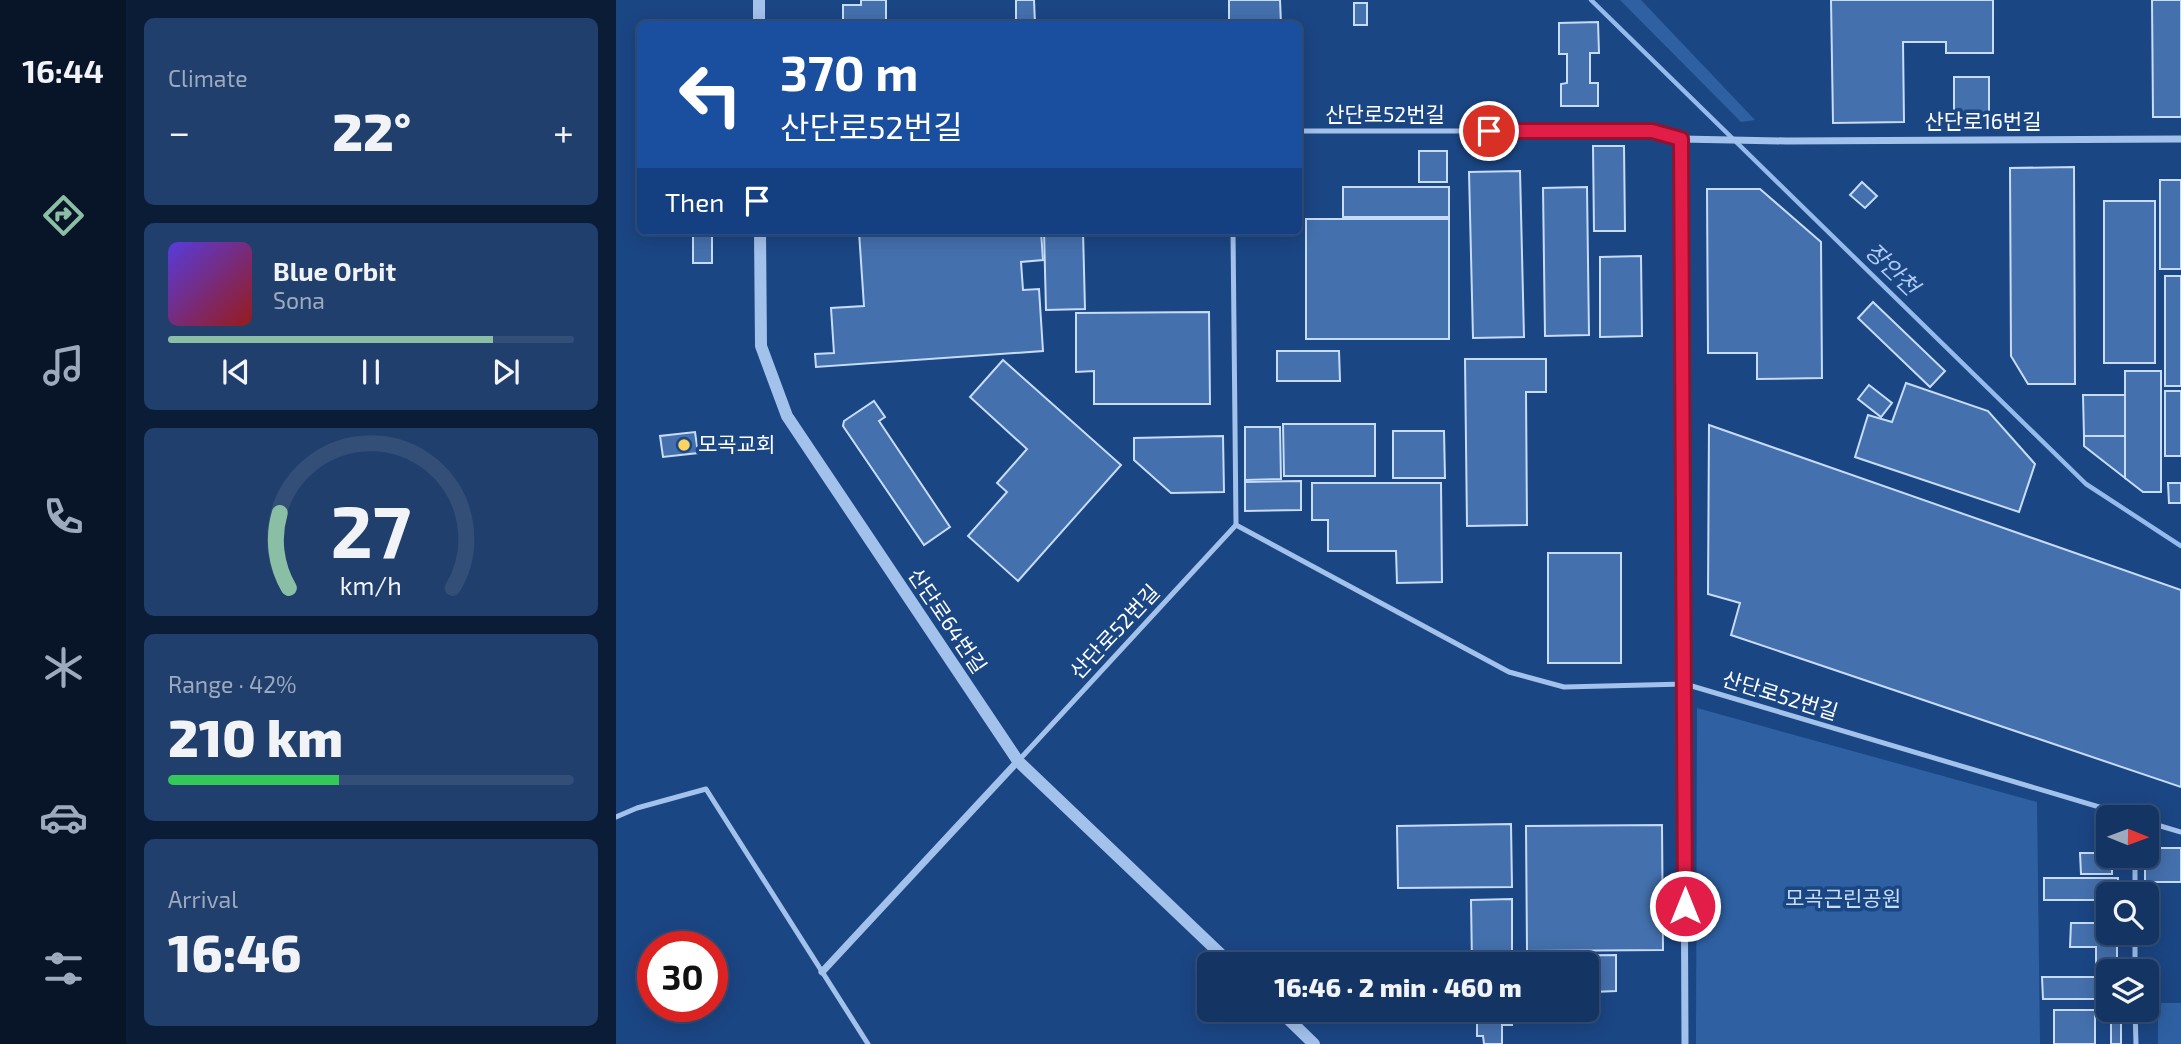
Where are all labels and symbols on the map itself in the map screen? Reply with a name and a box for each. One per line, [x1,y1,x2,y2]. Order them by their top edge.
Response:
street label: 산단로52번길 [1325,101,1445,126]
pin [1459,101,1519,161]
street label: 산단로16번길 [1925,108,2041,133]
water label: 장안천 [1860,236,1927,302]
place label: 모곡교회 [698,431,775,456]
marker: 모곡교회 [676,437,692,453]
street label: 산단로64번길 [904,563,993,678]
street label: 산단로52번길 [1064,579,1164,683]
street label: 산단로52번길 [1720,665,1841,724]
north arrow [2096,805,2160,868]
position arrow [1648,869,1722,943]
park label: 모곡근린공원 [1785,885,1901,910]
speed limit sign: 30 [637,931,728,1022]

